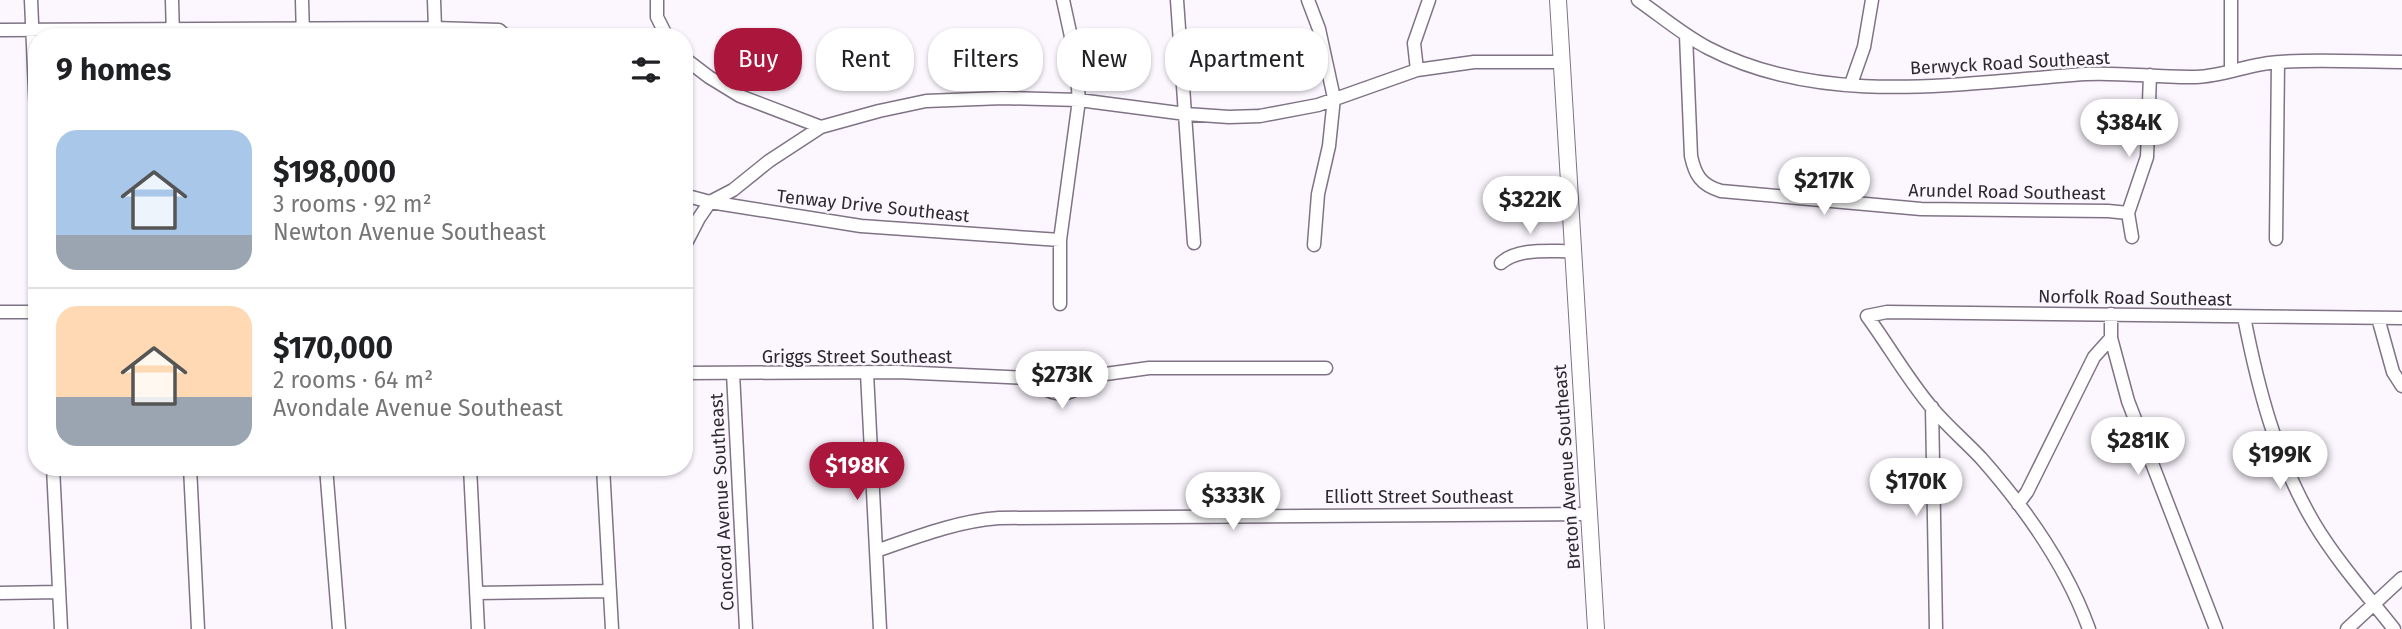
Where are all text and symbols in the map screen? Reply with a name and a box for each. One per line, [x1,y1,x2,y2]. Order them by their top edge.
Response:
chip: Buy [714,28,802,91]
chip: Rent [816,28,914,91]
chip: Filters [928,28,1043,91]
chip: New [1057,28,1151,91]
chip: Apartment [1165,28,1328,91]
street label: Berwyck Road Southeast [1909,47,2111,79]
icon: filters [627,51,665,89]
text: 9 homes [56,52,171,88]
pin: $384K [2080,100,2178,159]
text: $384K [2096,108,2162,136]
text: $198,000 [273,154,396,190]
icon: home [112,158,196,242]
pin: $217K [1775,158,1873,217]
text: $217K [1794,166,1854,194]
pin: $322K [1481,176,1579,236]
street label: Arundel Road Southeast [1908,179,2106,205]
street label: Tenway Drive Southeast [776,185,971,227]
text: $322K [1499,185,1561,213]
text: 3 rooms · 92 m² [273,190,432,218]
text: Newton Avenue Southeast [273,218,546,246]
street label: Norfolk Road Southeast [2038,285,2232,311]
text: $170,000 [273,330,393,366]
icon: home [112,334,196,418]
street label: Griggs Street Southeast [762,346,953,368]
pin: $273K [1013,352,1111,411]
text: $273K [1031,360,1093,388]
street label: Breton Avenue Southeast [1549,363,1585,570]
text: 2 rooms · 64 m² [273,366,433,394]
street label: Concord Avenue Southeast [705,392,739,611]
text: Avondale Avenue Southeast [273,394,563,422]
pin: $281K [2089,418,2187,477]
text: $281K [2107,426,2169,454]
pin: $199K [2231,432,2329,491]
text: $199K [2249,440,2311,468]
pin: $198K [808,442,906,502]
text: $198K [825,451,889,479]
pin: $170K [1867,458,1965,518]
text: $170K [1886,467,1947,495]
pin: $333K [1184,472,1282,532]
text: $333K [1201,481,1265,509]
street label: Elliott Street Southeast [1325,486,1514,508]

